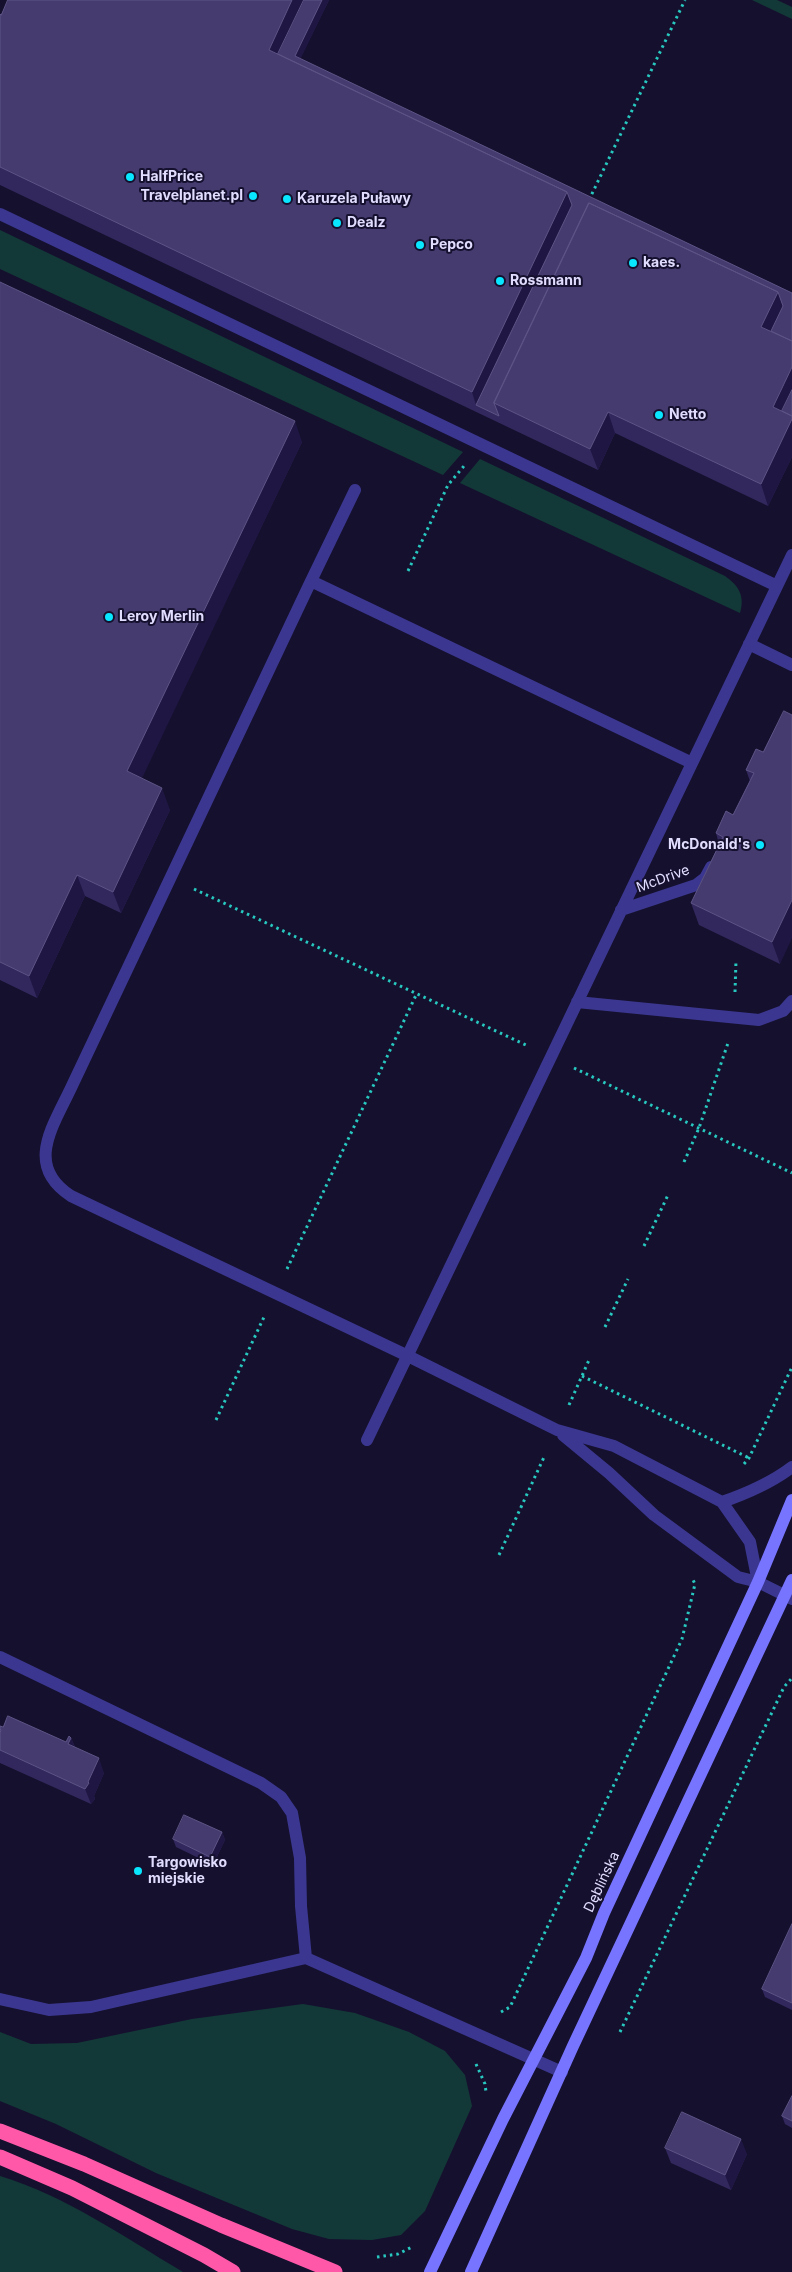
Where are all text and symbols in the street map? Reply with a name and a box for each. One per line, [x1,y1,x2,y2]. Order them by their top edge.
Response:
place label: HalfPrice [140,169,203,185]
marker: HalfPrice [124,171,136,183]
place label: Travelplanet.pl [141,188,243,204]
marker: Travelplanet.pl [247,190,259,202]
place label: Karuzela Puławy [297,191,411,207]
marker: Karuzela Puławy [281,193,293,205]
place label: Dealz [347,215,386,231]
marker: Dealz [331,217,343,229]
place label: Pepco [430,237,473,253]
marker: Pepco [414,239,426,251]
place label: kaes. [643,255,680,271]
marker: kaes. [627,257,639,269]
place label: Rossmann [510,273,582,289]
marker: Rossmann [494,275,506,287]
place label: Netto [669,407,706,423]
marker: Netto [653,409,665,421]
place label: Leroy Merlin [119,609,204,625]
marker: Leroy Merlin [103,611,115,623]
place label: McDonald's [668,837,750,853]
marker: McDonald's [754,839,766,851]
street label: McDrive [634,862,692,896]
street label: Dęblińska [581,1849,623,1915]
place label: Targowisko miejskie [148,1855,227,1888]
marker: Targowisko miejskie [132,1865,144,1877]

